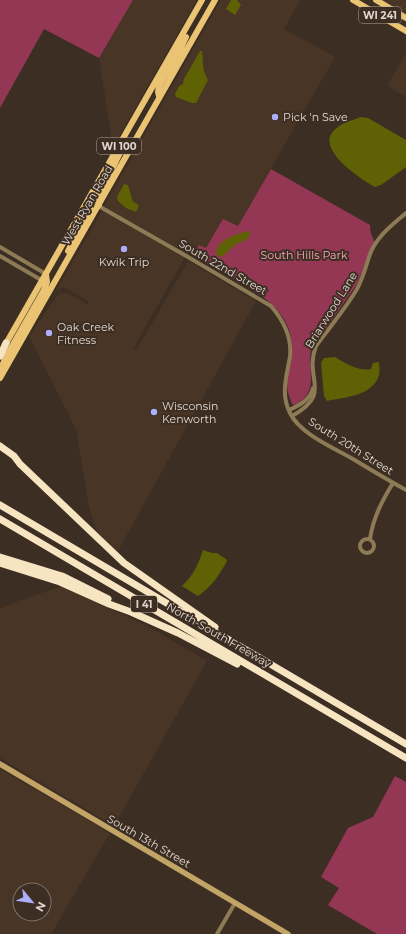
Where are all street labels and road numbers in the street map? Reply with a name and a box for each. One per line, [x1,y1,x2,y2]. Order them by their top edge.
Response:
road number: WI 241 [359,7,401,23]
road number: WI 100 [97,138,141,154]
street label: West Ryan Road [58,162,116,248]
street label: South 22nd Street [176,236,270,298]
street label: Briarwood Lane [302,269,360,351]
street label: South 20th Street [306,414,396,478]
road number: I 41 [131,596,157,612]
street label: North-South Freeway [164,599,274,671]
street label: South 13th Street [105,811,194,871]

